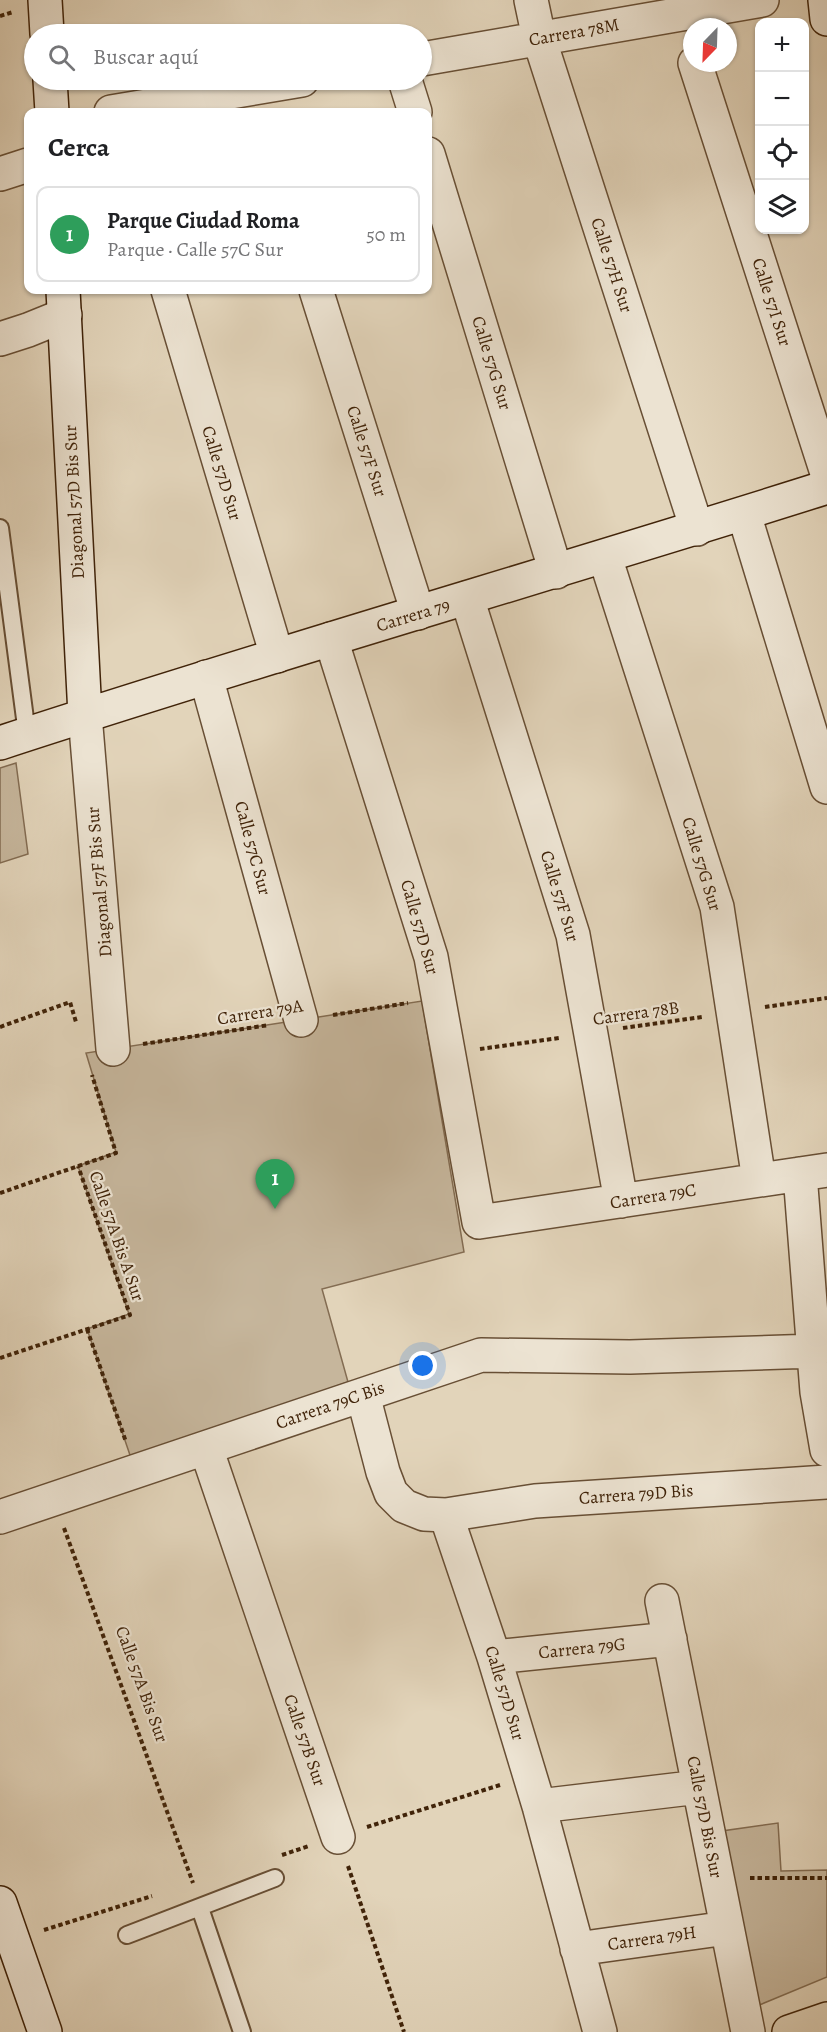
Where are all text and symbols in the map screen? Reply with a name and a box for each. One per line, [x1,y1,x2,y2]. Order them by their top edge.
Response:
street label: Carrera 78M [527,12,621,52]
north arrow [683,18,737,72]
map controls [755,18,809,234]
button: + [755,18,809,72]
search box [24,24,432,90]
icon: search [45,41,78,74]
text: Buscar aquí [93,42,199,72]
button: − [755,72,809,126]
button: locate [755,126,809,180]
text: Cerca [48,130,110,165]
button: layers [755,180,809,234]
text: Parque Ciudad Roma [107,206,300,236]
street label: Calle 57H Sur [585,214,639,316]
text: 1 [66,221,73,248]
text: 50 m [366,221,406,248]
text: Parque · Calle 57C Sur [107,236,283,263]
street label: Calle 57I Sur [746,255,798,349]
street label: Calle 57G Sur [466,313,518,413]
street label: Calle 57F Sur [341,402,393,500]
street label: Calle 57D Sur [196,423,248,523]
street label: Diagonal 57D Bis Sur [58,424,90,580]
street label: Carrera 79 [373,592,453,638]
street label: Calle 57C Sur [229,798,277,898]
street label: Diagonal 57F Bis Sur [80,806,118,958]
street label: Calle 57G Sur [676,814,728,914]
street label: Calle 57F Sur [535,847,585,945]
street label: Calle 57D Sur [395,877,445,977]
street label: Carrera 79A [216,993,305,1031]
street label: Carrera 78B [591,995,681,1031]
pin: 1 [256,1160,294,1209]
street label: Calle 57A Bis A Sur [83,1168,151,1304]
street label: Carrera 79C [608,1177,698,1215]
your location [408,1351,437,1380]
street label: Carrera 79C Bis [272,1375,388,1435]
street label: Carrera 79D Bis [578,1478,694,1510]
street label: Calle 57A Bis Sur [110,1623,174,1746]
street label: Carrera 79G [537,1631,627,1665]
street label: Calle 57D Sur [479,1643,531,1743]
street label: Calle 57B Sur [278,1691,332,1789]
street label: Calle 57D Bis Sur [681,1754,729,1880]
street label: Carrera 79H [606,1920,698,1956]

